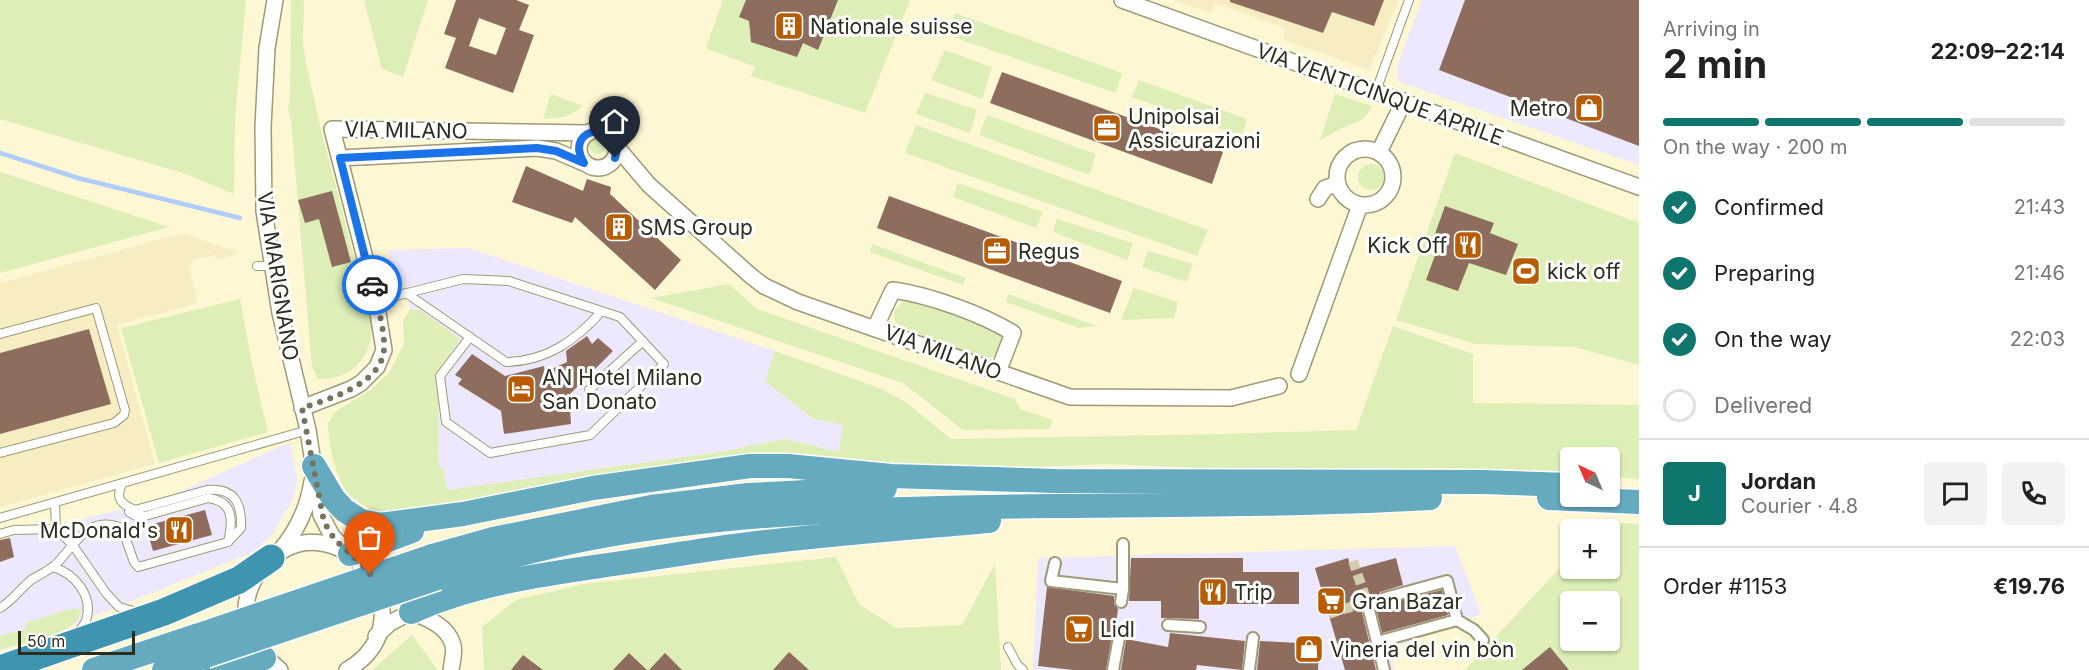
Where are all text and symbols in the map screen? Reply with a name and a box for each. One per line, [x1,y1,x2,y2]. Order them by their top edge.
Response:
building icon: Nationale suisse [773,10,805,42]
place label: Nationale suisse [810,14,973,39]
text: Arriving in [1663,17,1760,41]
street label: VIA VENTICINQUE APRILE [1253,38,1507,150]
text: 22:09–22:14 [1930,38,2065,64]
text: 2 min [1663,40,1767,87]
shop icon: Metro [1573,92,1605,124]
pin [589,96,640,158]
place label: Metro [1510,96,1568,121]
place label: Unipolsai Assicurazioni [1128,104,1261,153]
icon: home [598,105,631,138]
office icon: Unipolsai Assicurazioni [1091,112,1123,144]
street label: VIA MILANO [344,116,468,144]
text: On the way · 200 m [1663,135,1848,159]
street label: VIA MARIGNANO [252,190,304,362]
icon: check [1663,191,1696,224]
text: Confirmed [1714,194,1824,220]
text: 21:43 [2014,195,2065,219]
building icon: SMS Group [603,211,635,243]
place label: SMS Group [640,215,753,240]
restaurant icon: Kick Off [1452,229,1484,261]
place label: Kick Off [1367,233,1447,258]
office icon: Regus [981,235,1013,267]
place label: Regus [1018,239,1080,264]
courier [342,255,402,315]
sports icon: kick off [1510,255,1542,287]
icon: check [1663,257,1696,290]
place label: kick off [1547,259,1621,284]
text: Preparing [1714,260,1815,286]
text: 21:46 [2014,261,2065,285]
icon: car [356,269,389,302]
street label: VIA MILANO [881,319,1005,385]
icon: check [1663,323,1696,356]
text: On the way [1714,326,1832,352]
text: 22:03 [2010,327,2065,351]
place label: AN Hotel Milano San Donato [542,365,702,414]
hotel icon: AN Hotel Milano San Donato [505,373,537,405]
text: Delivered [1714,392,1812,418]
north arrow [1560,447,1620,507]
map controls [1560,447,1620,651]
button: chat [1924,462,1987,525]
button: phone [2002,462,2065,525]
text: Jordan [1741,468,1816,494]
text: J [1688,480,1701,506]
text: Courier · 4.8 [1741,494,1858,518]
pin [344,512,395,574]
restaurant icon: McDonald's [163,514,195,546]
place label: McDonald's [40,518,158,543]
button: + [1560,519,1620,579]
icon: bag [353,521,386,554]
text: Order #1153 [1663,573,1787,599]
text: €19.76 [1993,573,2065,599]
restaurant icon: Trip [1197,576,1229,608]
place label: Trip [1234,580,1273,605]
supermarket icon: Gran Bazar [1315,585,1347,617]
place label: Gran Bazar [1352,589,1463,614]
button: − [1560,591,1620,651]
supermarket icon: Lidl [1063,613,1095,645]
place label: Lidl [1100,617,1135,642]
scale bar [18,628,135,656]
text: 50 m [27,631,65,651]
shop icon: Vineria del vin bòn [1293,633,1325,665]
place label: Vineria del vin bòn [1330,637,1514,662]

